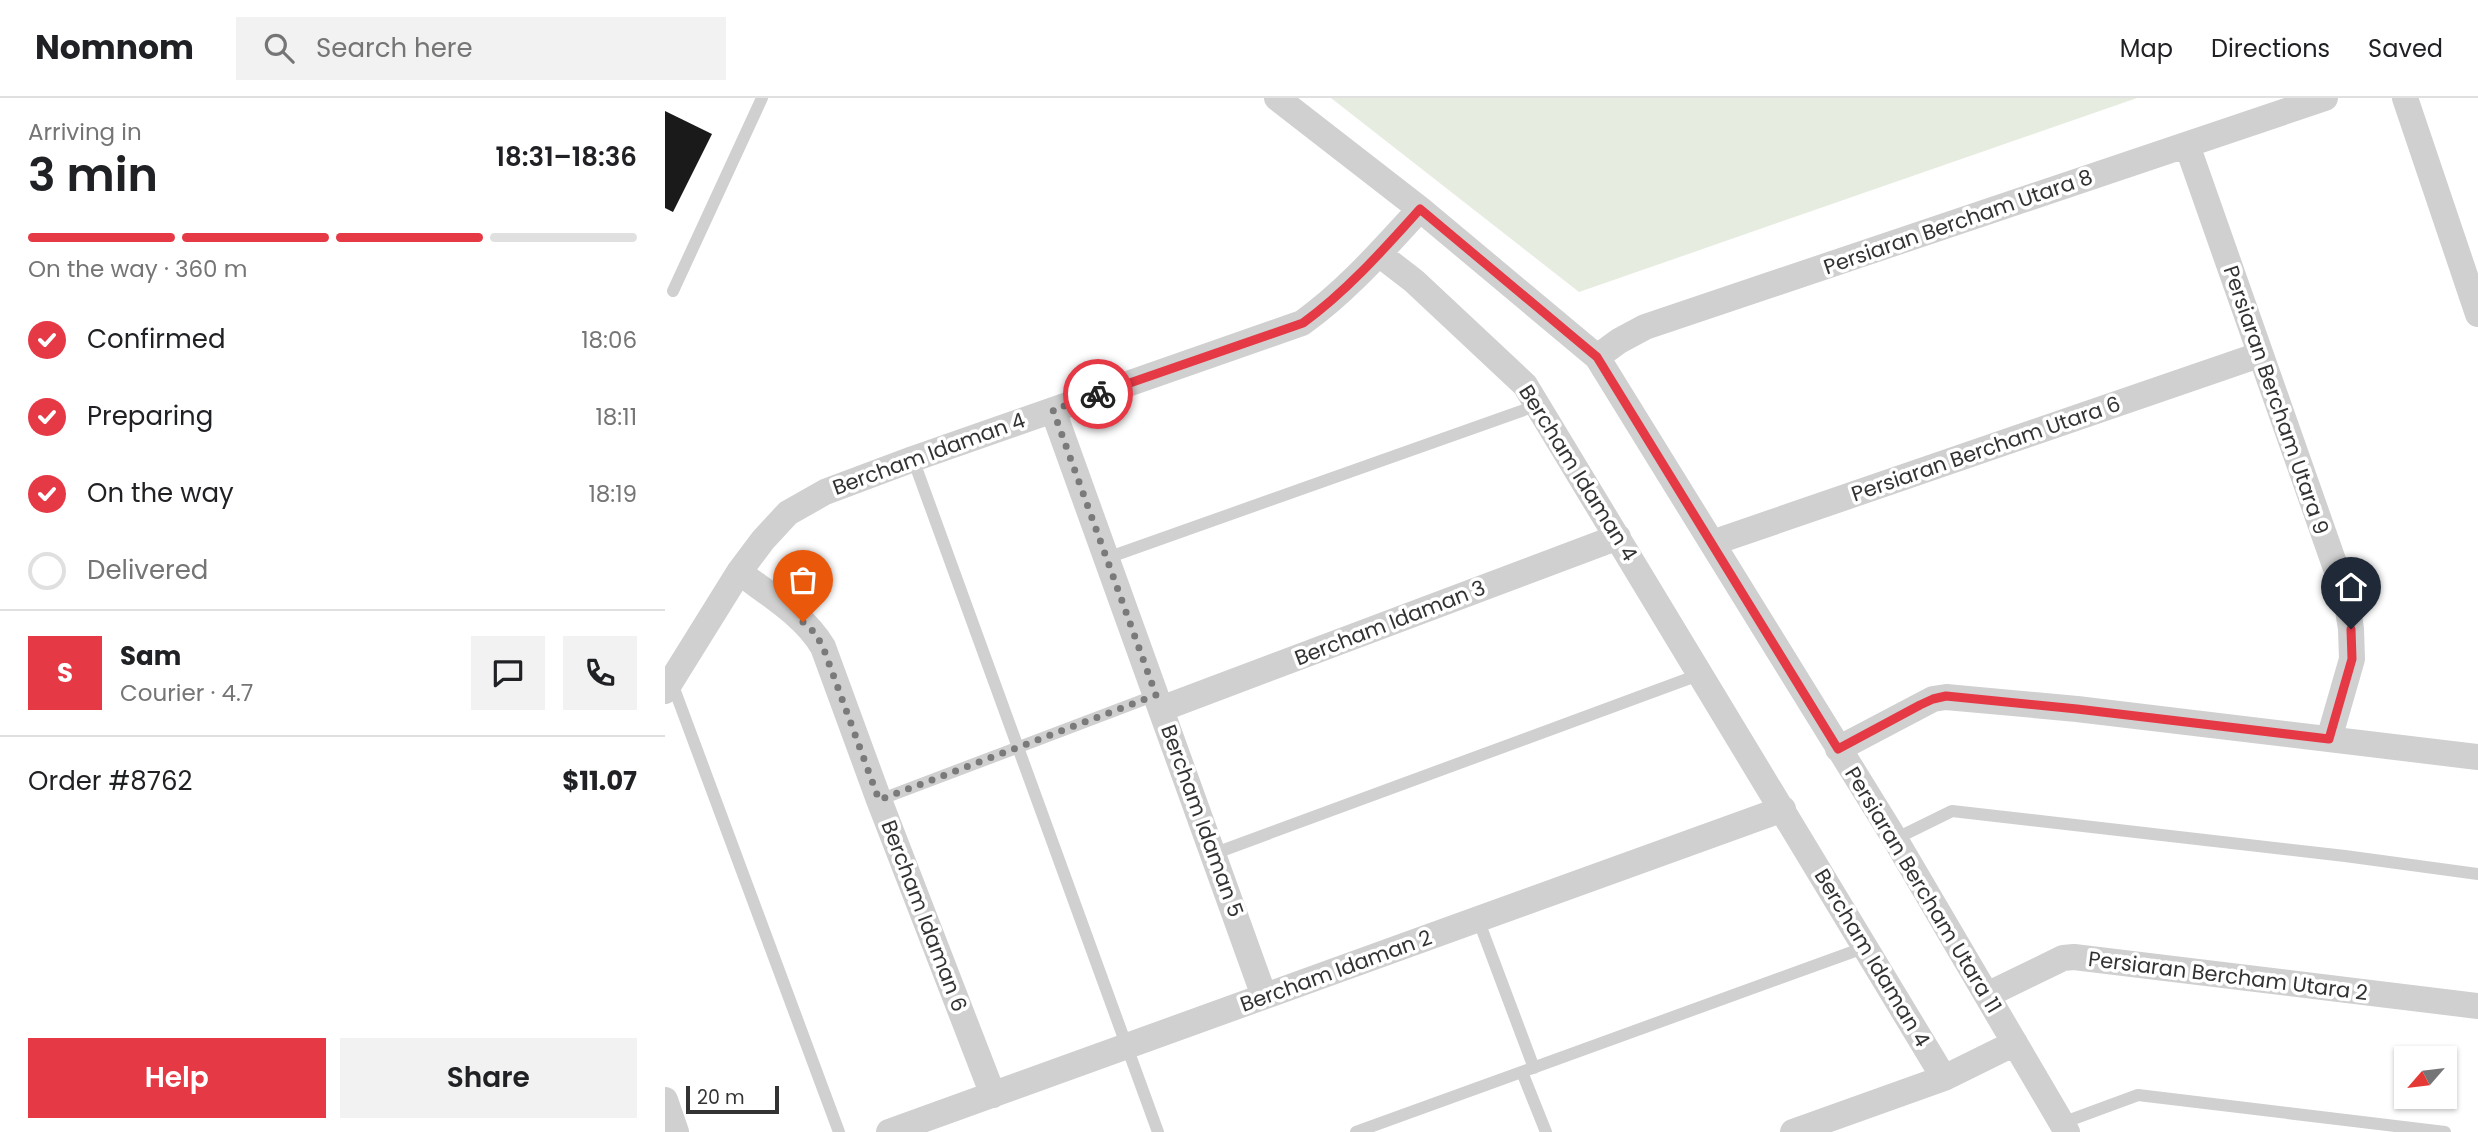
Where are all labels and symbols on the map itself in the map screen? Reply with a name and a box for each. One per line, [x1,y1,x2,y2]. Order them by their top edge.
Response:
street label: Persiaran Bercham Utara 8 [1819,162,2096,281]
street label: Persiaran Bercham Utara 9 [2217,261,2336,538]
courier [1063,359,1133,429]
street label: Bercham Idaman 4 [1512,379,1645,566]
street label: Persiaran Bercham Utara 6 [1847,389,2124,508]
street label: Bercham Idaman 4 [828,405,1029,502]
pin [773,550,833,622]
pin [2321,557,2381,629]
street label: Bercham Idaman 3 [1290,573,1489,672]
street label: Bercham Idaman 5 [1154,721,1251,921]
street label: Persiaran Bercham Utara 11 [1838,761,2009,1018]
street label: Bercham Idaman 6 [875,816,974,1016]
street label: Bercham Idaman 4 [1808,863,1937,1052]
street label: Bercham Idaman 2 [1236,922,1436,1019]
street label: Persiaran Bercham Utara 2 [2087,944,2370,1007]
north arrow [2394,1046,2457,1110]
scale bar [686,1083,779,1115]

